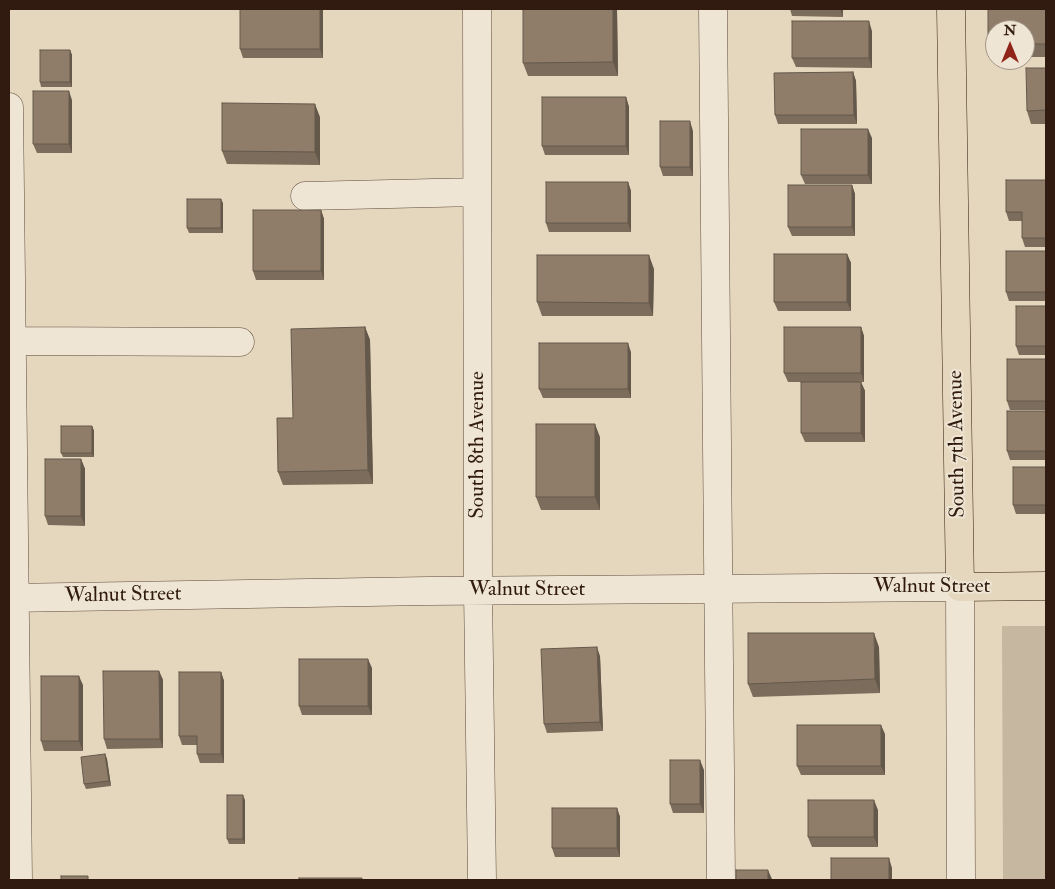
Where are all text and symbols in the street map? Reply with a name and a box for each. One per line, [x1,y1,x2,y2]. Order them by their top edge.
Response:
north arrow [985,20,1035,70]
text: N [1004,22,1016,39]
street label: South 7th Avenue [944,370,972,518]
street label: South 8th Avenue [465,371,491,519]
street label: Walnut Street [874,574,990,600]
street label: Walnut Street [469,577,585,603]
street label: Walnut Street [64,582,182,610]

